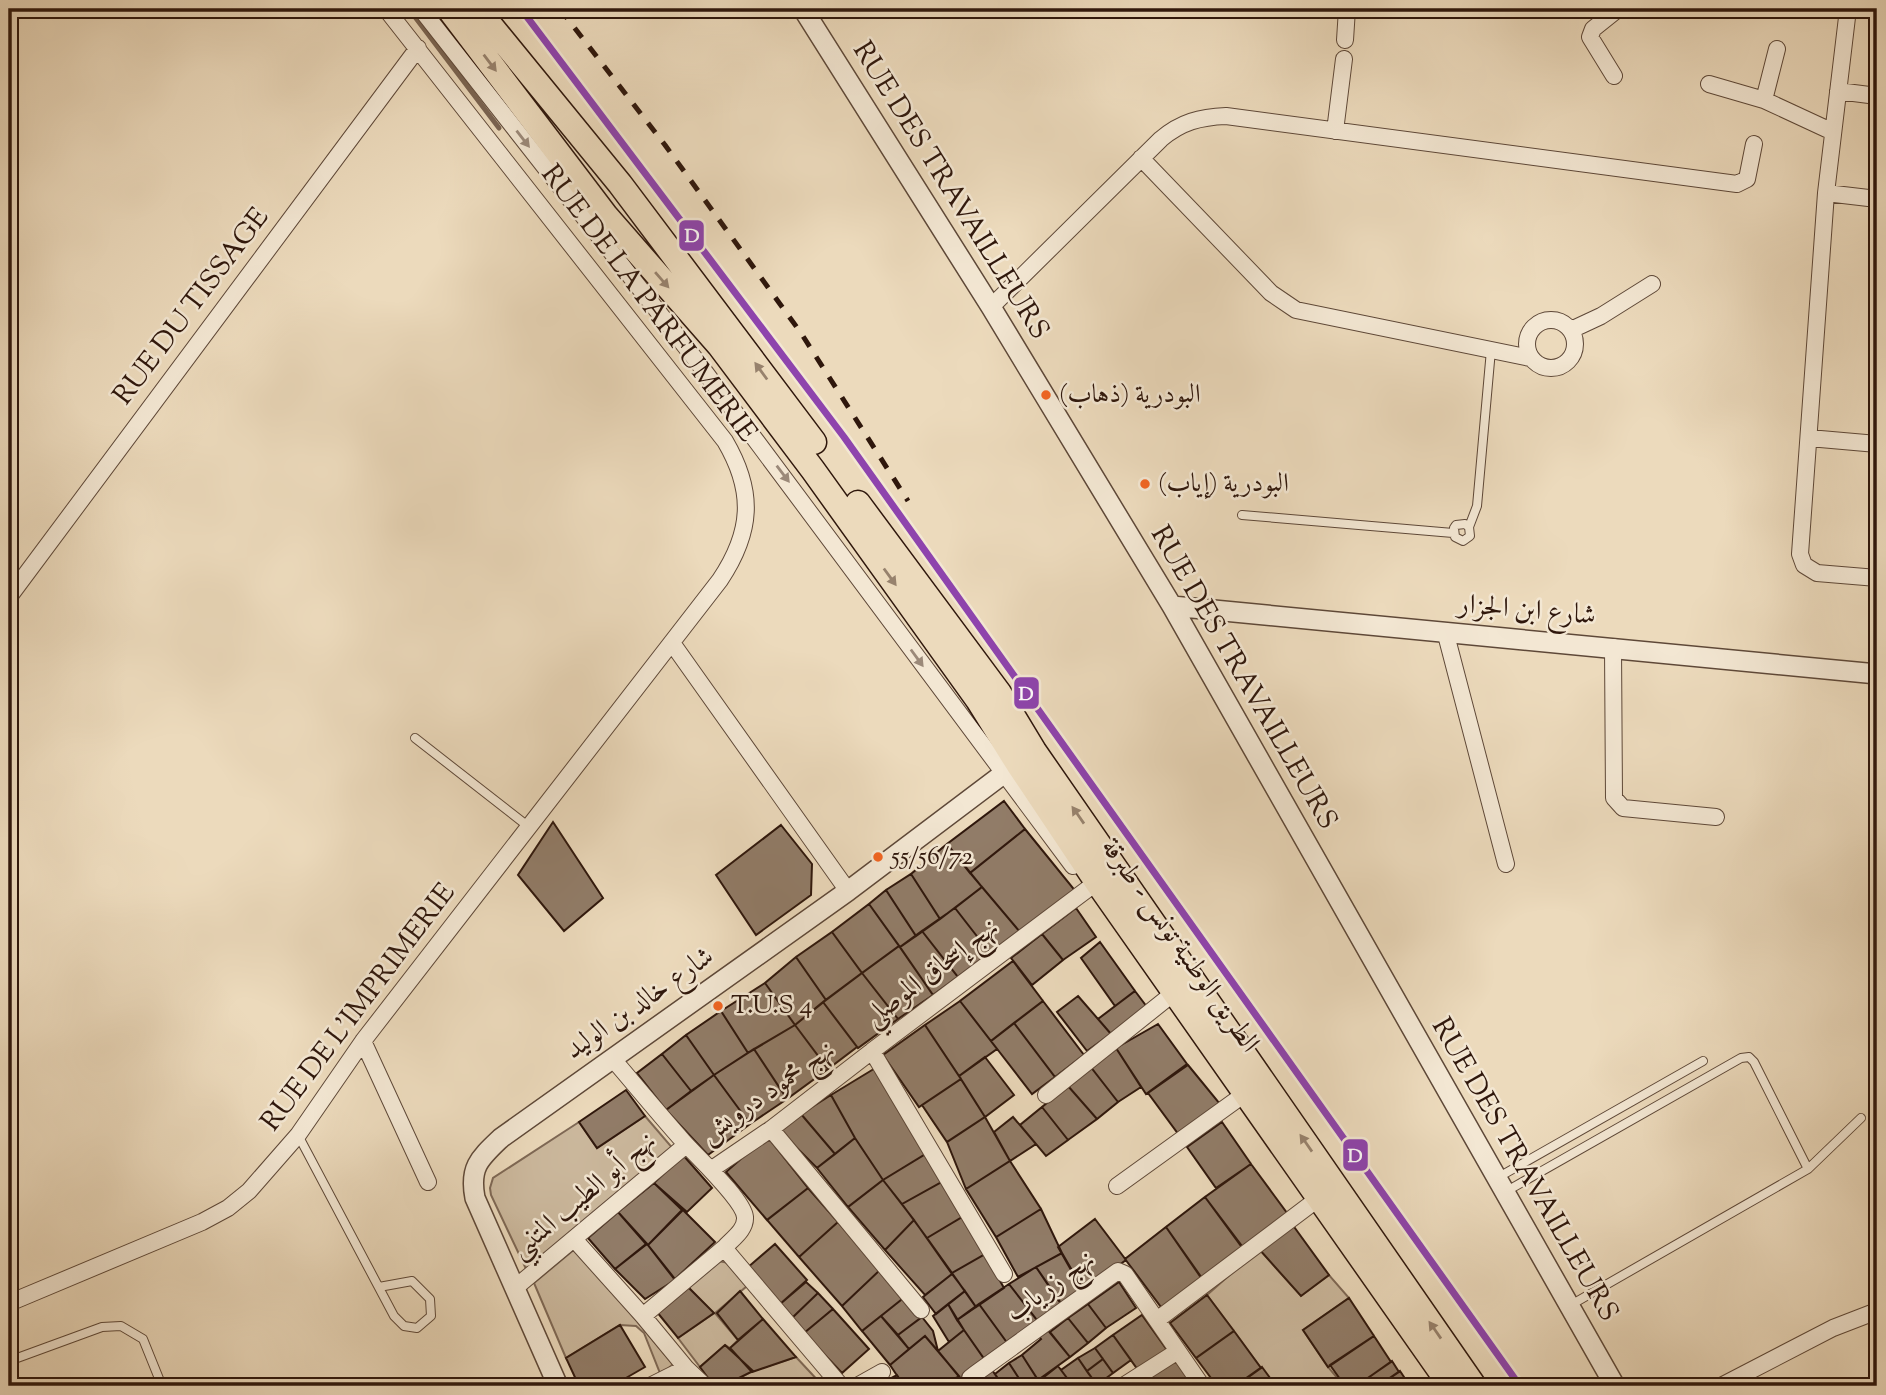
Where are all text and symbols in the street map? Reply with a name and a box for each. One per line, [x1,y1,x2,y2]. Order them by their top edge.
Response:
street label: RUE DES TRAVAILLEURS [842,34,1058,348]
one-way arrow [483,54,497,72]
one-way arrow [516,130,531,148]
street label: RUE DE LA PARFUMERIE [533,159,763,449]
street label: RUE DU TISSAGE [104,200,280,414]
line badge: D [678,219,705,252]
one-way arrow [654,271,669,288]
one-way arrow [755,362,769,380]
place label: البودرية (ذهاب) [1059,377,1201,414]
marker: البودرية (ذهاب) [1039,388,1053,402]
one-way arrow [776,465,790,483]
place label: البودرية (إياب) [1158,466,1289,503]
marker: البودرية (إياب) [1138,477,1152,491]
street label: RUE DES TRAVAILLEURS [1139,519,1347,837]
one-way arrow [883,568,897,586]
street label: شارع ابن الجزار [1453,585,1598,638]
one-way arrow [910,648,925,666]
line badge: D [1013,676,1040,710]
text: D [1018,682,1034,709]
one-way arrow [1072,805,1085,825]
street label: الطريق الوطنية تونس - طبرقة [1090,830,1268,1062]
place label: 55/56/72 [889,839,973,876]
marker: 55/56/72 [871,850,885,864]
street label: RUE DE L'IMPRIMERIE [252,875,466,1140]
street label: نهج إسحاق الموصلي [856,909,1010,1040]
street label: شارع خالد بن الوليد [557,938,723,1071]
place label: T.U.S 4 [731,988,812,1025]
marker: T.U.S 4 [711,999,725,1013]
street label: RUE DES TRAVAILLEURS [1420,1011,1628,1329]
street label: نهج محمود درويش [692,1031,845,1156]
street label: نهج أبو الطيب المتنبي [501,1121,668,1272]
one-way arrow [1299,1134,1313,1152]
line badge: D [1342,1138,1369,1172]
text: D [1347,1144,1363,1171]
street label: نهج زرياب [998,1241,1105,1335]
one-way arrow [1428,1321,1442,1339]

